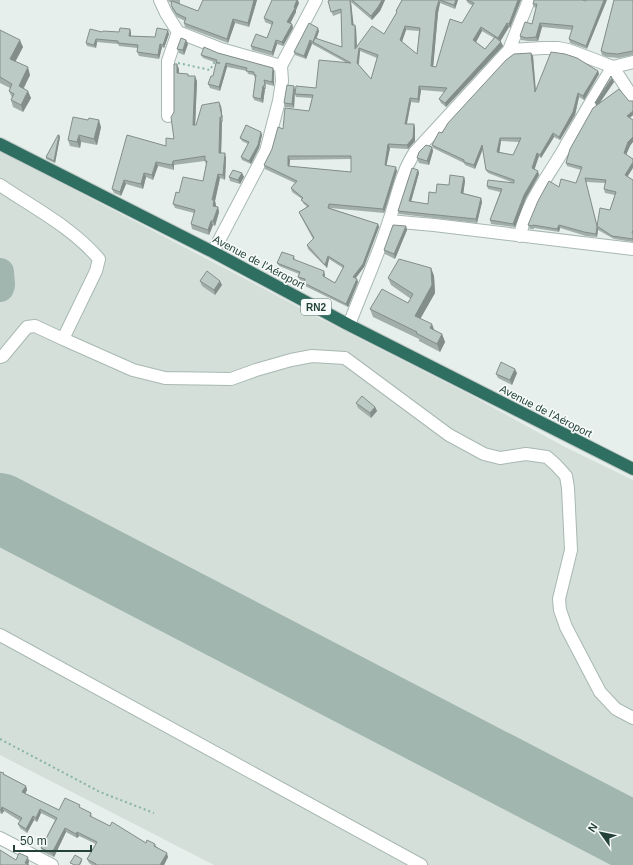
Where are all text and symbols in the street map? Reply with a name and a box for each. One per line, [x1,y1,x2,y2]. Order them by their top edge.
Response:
street label: Avenue de l'Aéroport [211,233,307,291]
road number: RN2 [301,299,331,315]
street label: Avenue de l'Aéroport [498,382,594,440]
north arrow [581,813,621,853]
text: N [585,821,600,834]
scale bar [14,827,91,853]
text: 50 m [20,834,47,848]

